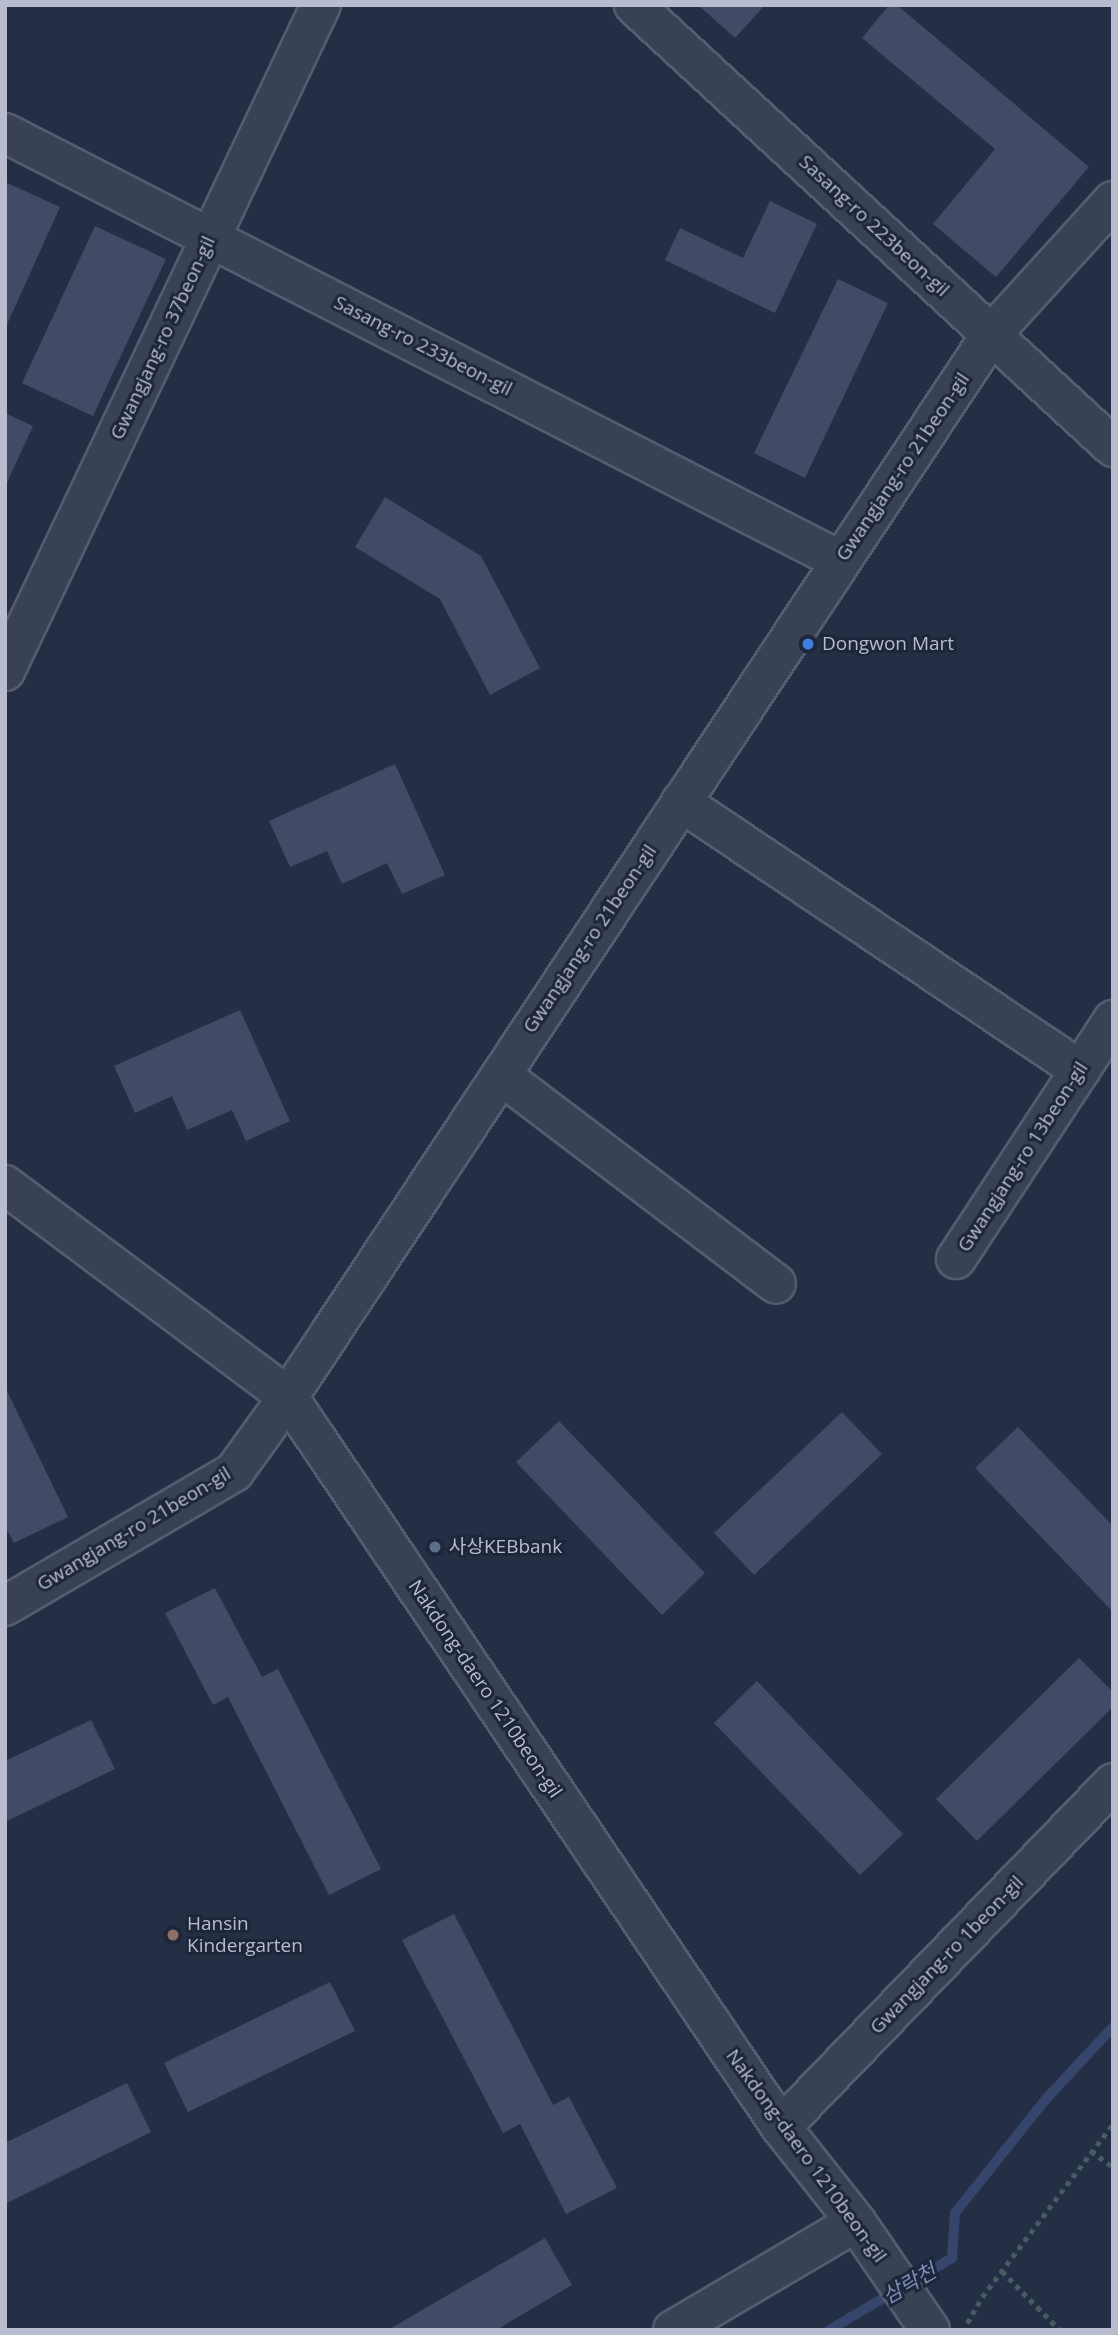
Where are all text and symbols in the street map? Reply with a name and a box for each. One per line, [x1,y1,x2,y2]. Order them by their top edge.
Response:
street label: Sasang-ro 223beon-gil [794,151,954,301]
street label: Gwangjang-ro 37beon-gil [106,233,220,443]
street label: Sasang-ro 233beon-gil [330,291,516,401]
street label: Gwangjang-ro 21beon-gil [832,369,974,565]
place label: Dongwon Mart [822,633,954,655]
marker: Dongwon Mart [800,636,816,652]
street label: Gwangjang-ro 21beon-gil [519,841,661,1037]
street label: Gwangjang-ro 13beon-gil [953,1058,1093,1256]
street label: Gwangjang-ro 21beon-gil [33,1462,235,1596]
place label: 사상KEBbank [449,1536,562,1558]
marker: 사상KEBbank [427,1539,443,1555]
street label: Nakdong-daero 1210beon-gil [403,1576,567,1802]
street label: Gwangjang-ro 1beon-gil [866,1871,1028,2039]
place label: Hansin Kindergarten [187,1913,303,1957]
marker: Hansin Kindergarten [165,1927,181,1943]
street label: Nakdong-daero 1210beon-gil [721,2045,891,2267]
water label: 삼락천 [878,2258,940,2308]

